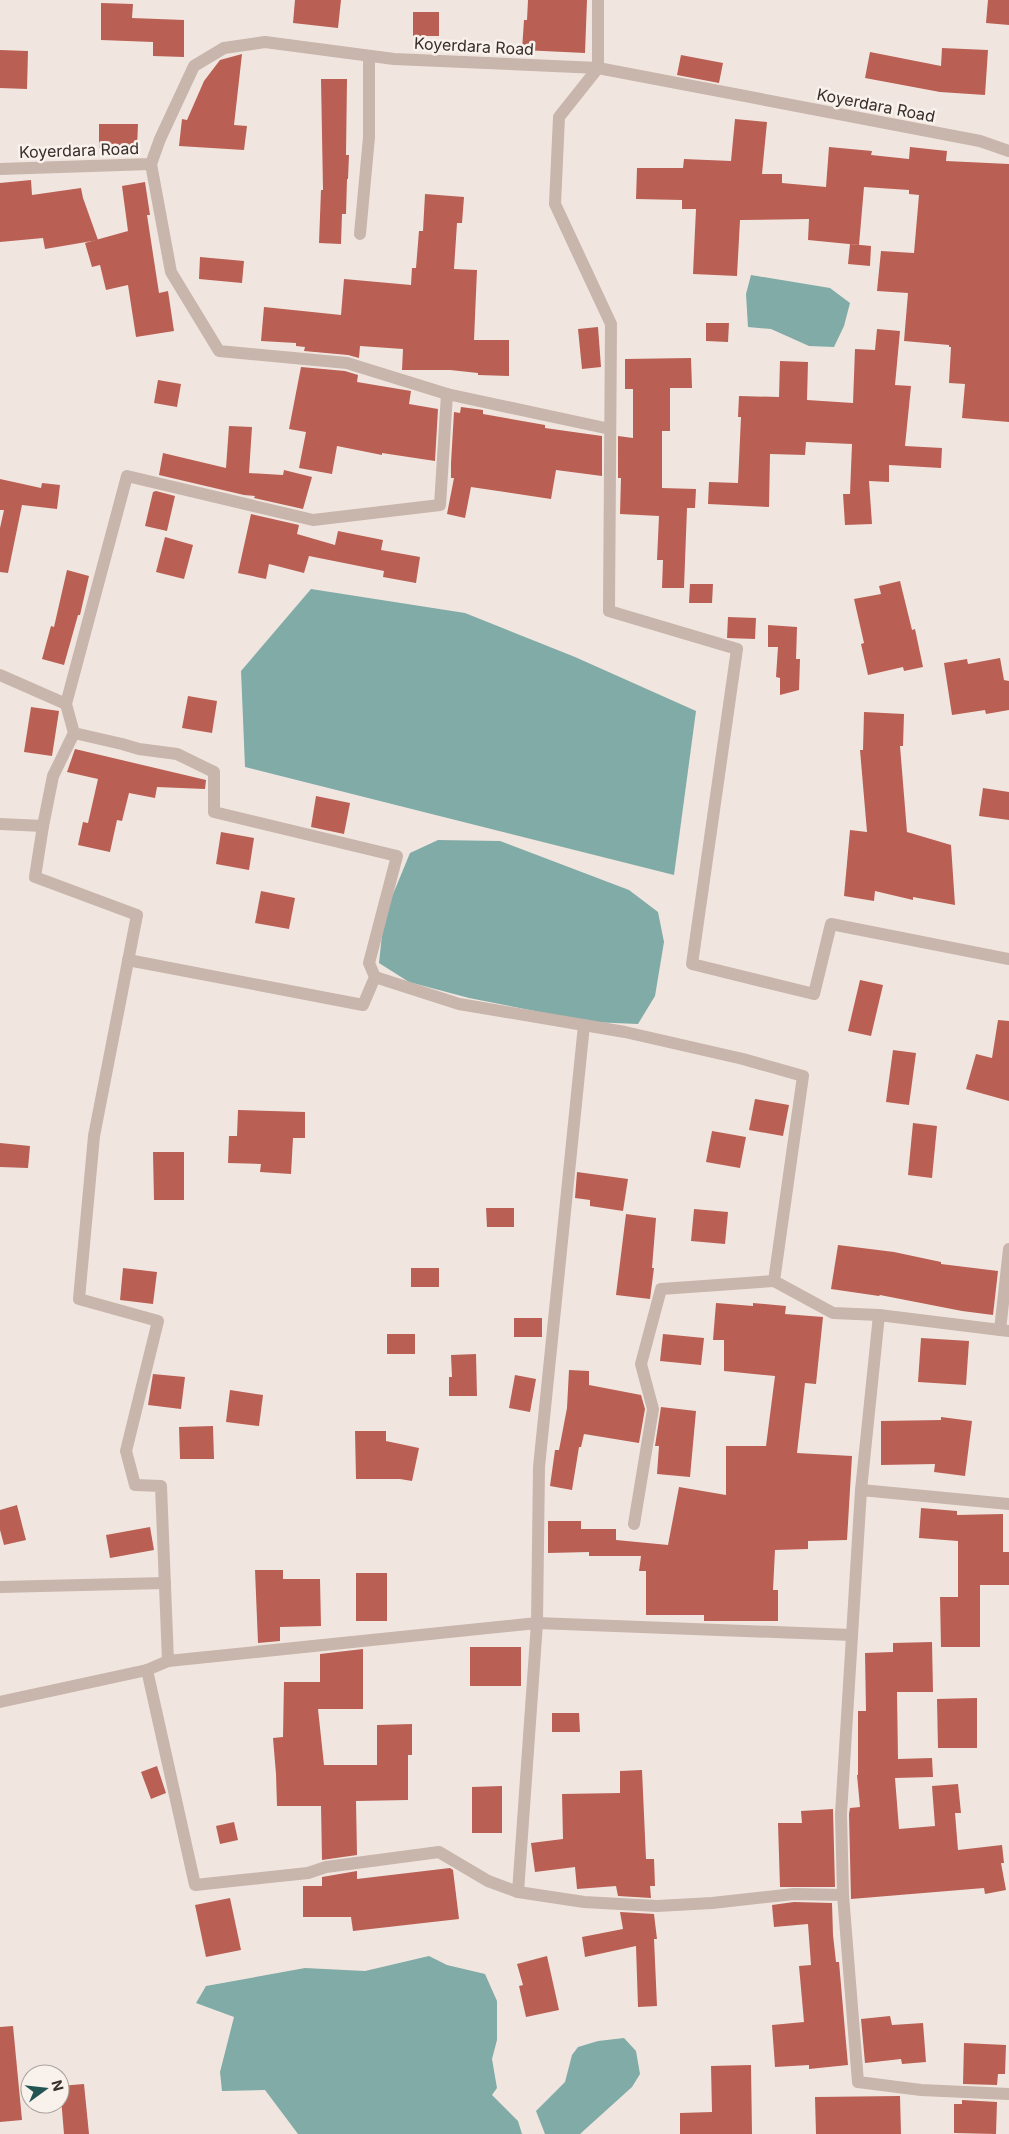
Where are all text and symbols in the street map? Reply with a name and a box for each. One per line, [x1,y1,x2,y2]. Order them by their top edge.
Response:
street label: Koyerdara Road [414,33,534,59]
street label: Koyerdara Road [815,84,937,126]
street label: Koyerdara Road [19,138,139,162]
north arrow [20,2064,70,2114]
text: N [48,2078,68,2093]

